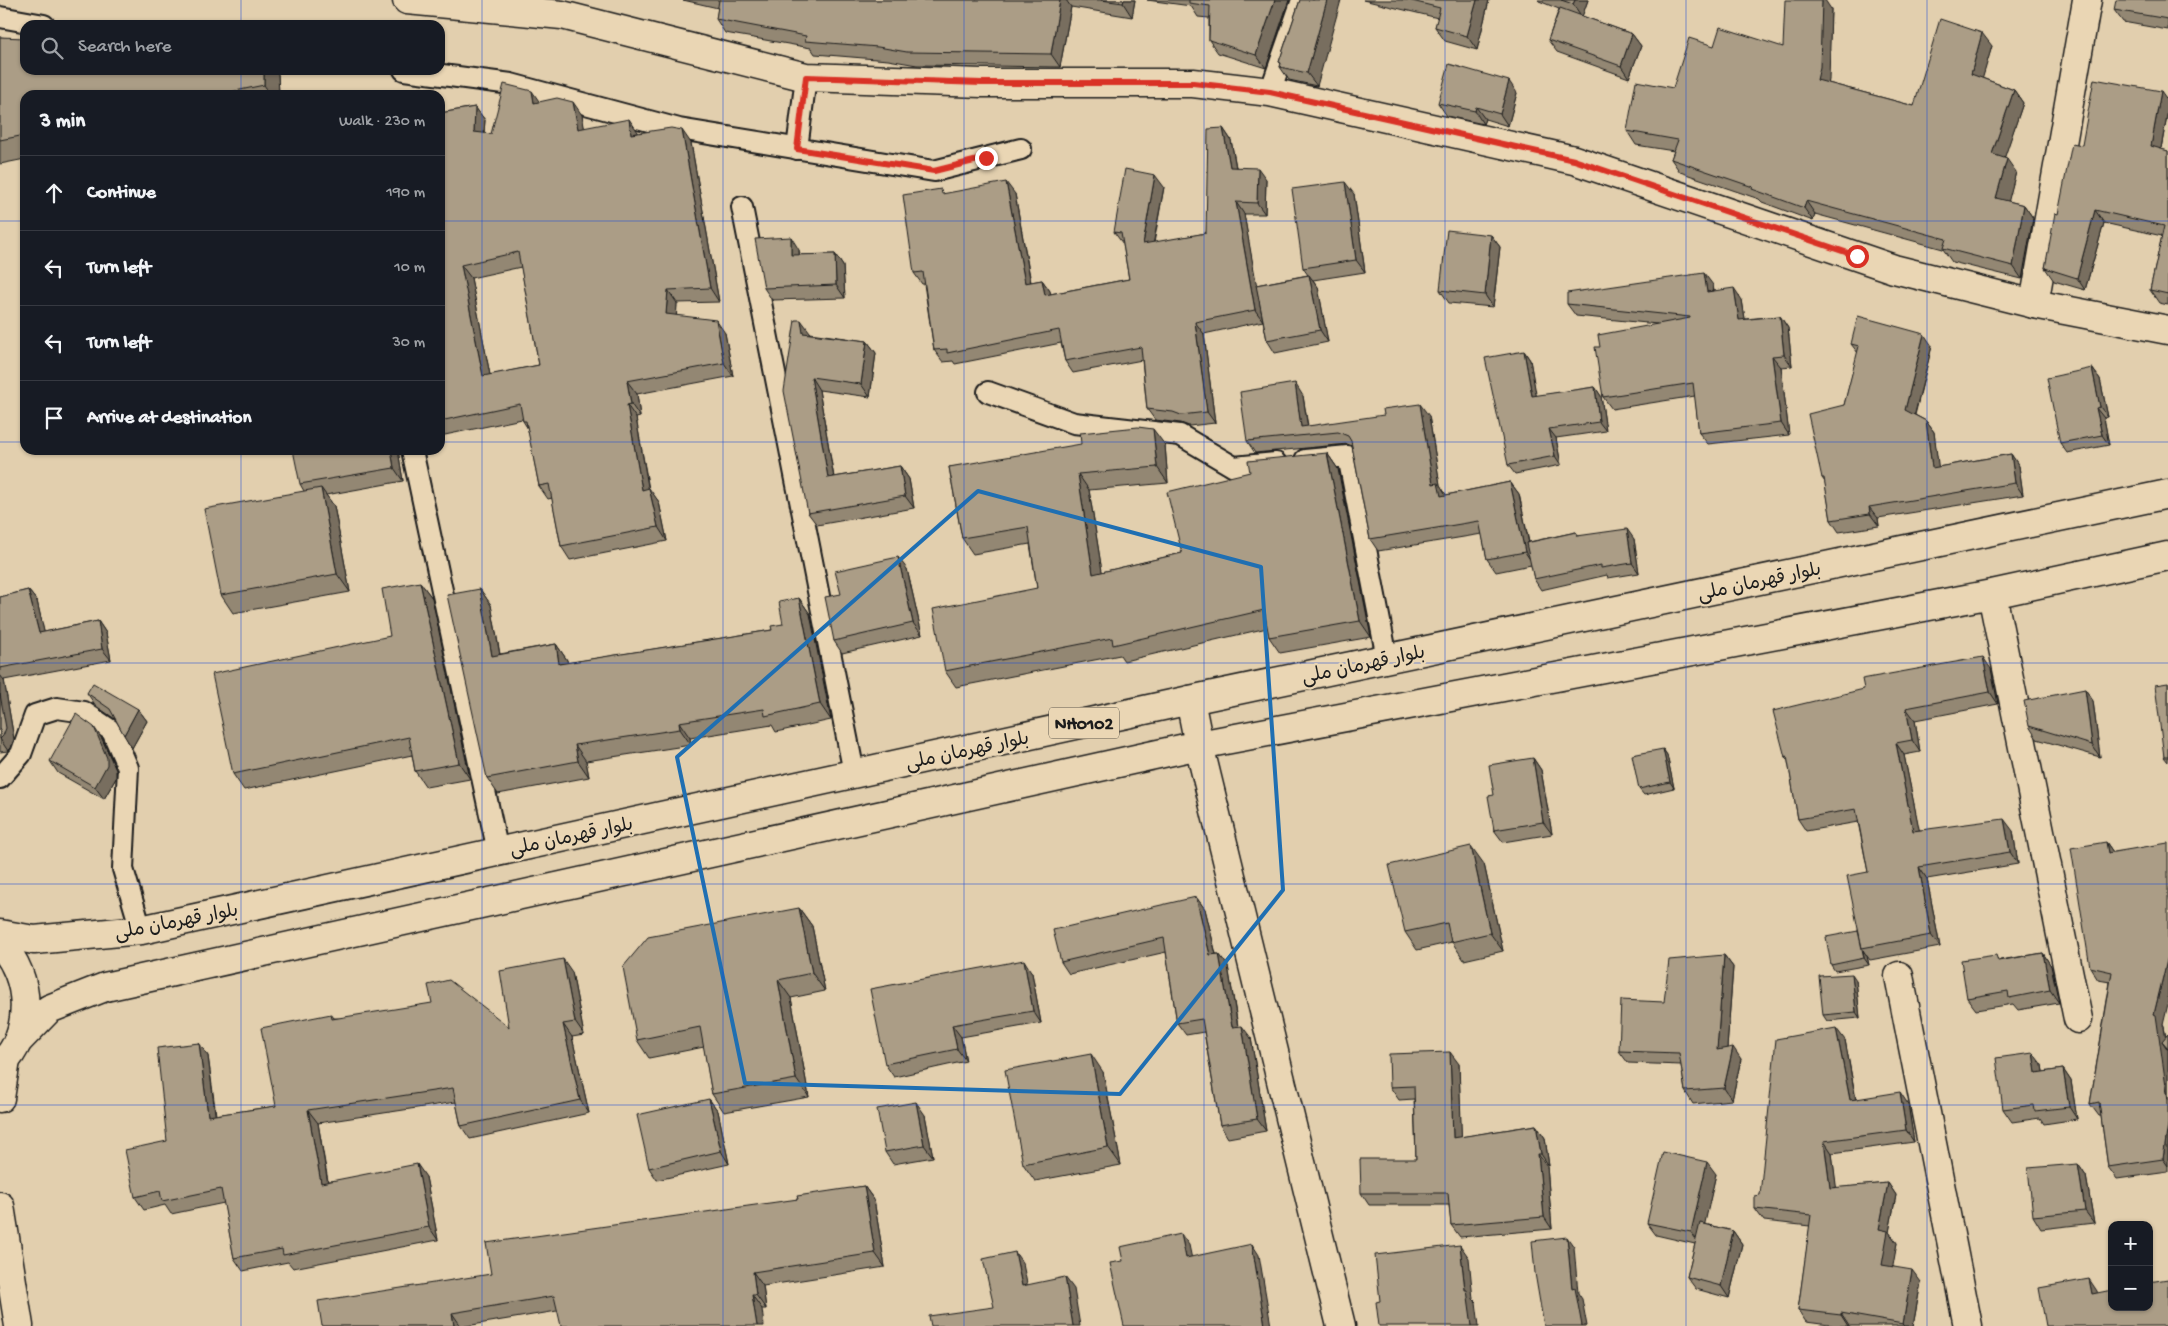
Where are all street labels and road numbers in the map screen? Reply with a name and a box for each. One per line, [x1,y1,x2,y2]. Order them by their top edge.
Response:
street label: بلوار قهرمان ملی [1696,559,1824,608]
street label: بلوار قهرمان ملی [1300,642,1428,691]
road number: NH0102 [1049,708,1119,738]
street label: بلوار قهرمان ملی [904,728,1032,777]
street label: بلوار قهرمان ملی [508,814,636,863]
street label: بلوار قهرمان ملی [113,900,240,947]

